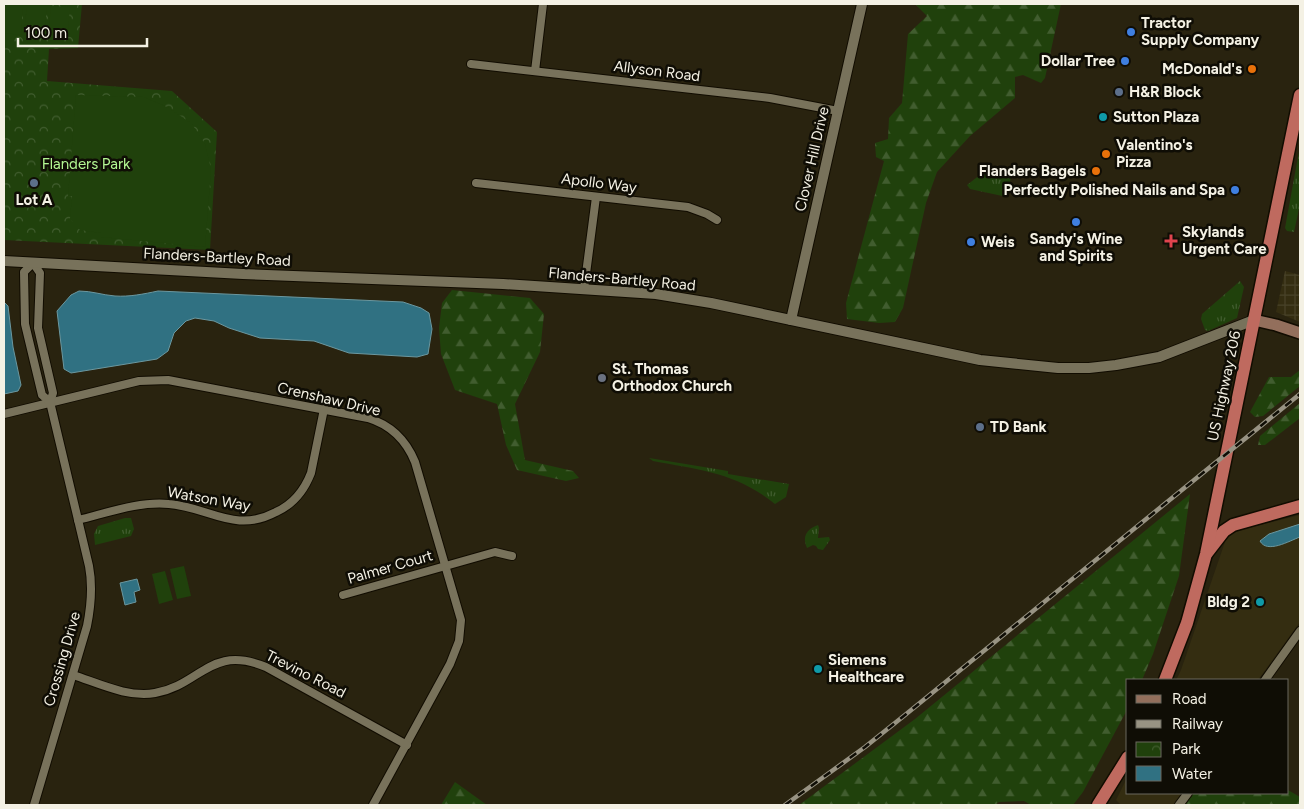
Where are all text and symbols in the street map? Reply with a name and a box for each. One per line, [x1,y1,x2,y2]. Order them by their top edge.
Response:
place label: Tractor Supply Company [1141,14,1260,49]
scale bar [18,15,146,47]
text: 100 m [25,24,67,42]
marker: Tractor Supply Company [1125,26,1137,38]
place label: Dollar Tree [1041,52,1116,70]
marker: Dollar Tree [1119,55,1131,67]
street label: Allyson Road [613,57,701,85]
place label: McDonald's [1162,60,1242,78]
marker: McDonald's [1246,63,1258,75]
place label: H&R Block [1129,83,1201,101]
marker: H&R Block [1113,86,1125,98]
street label: Clover Hill Drive [791,105,833,213]
place label: Sutton Plaza [1113,108,1199,126]
marker: Sutton Plaza [1097,111,1109,123]
place label: Valentino's Pizza [1116,136,1193,171]
marker: Valentino's Pizza [1100,148,1112,160]
park label: Flanders Park [42,155,131,173]
place label: Flanders Bagels [979,162,1086,180]
marker: Flanders Bagels [1090,165,1102,177]
street label: Apollo Way [560,169,638,197]
marker: Lot A [28,177,40,189]
place label: Perfectly Polished Nails and Spa [1003,181,1225,199]
marker: Perfectly Polished Nails and Spa [1229,184,1241,196]
place label: Lot A [15,191,53,209]
marker: Sandy's Wine and Spirits [1070,216,1082,228]
place label: Skylands Urgent Care [1182,223,1267,258]
place label: Sandy's Wine and Spirits [1030,230,1123,265]
place label: Weis [981,233,1014,251]
marker: Skylands Urgent Care [1164,234,1178,248]
marker: Weis [965,236,977,248]
street label: Flanders-Bartley Road [143,244,291,270]
street label: Flanders-Bartley Road [548,264,696,294]
street label: US Highway 206 [1203,329,1245,443]
place label: St. Thomas Orthodox Church [612,360,732,395]
marker: St. Thomas Orthodox Church [596,372,608,384]
street label: Crenshaw Drive [276,378,382,420]
place label: TD Bank [990,418,1047,436]
marker: TD Bank [974,421,986,433]
street label: Watson Way [166,483,252,515]
street label: Palmer Court [345,546,435,588]
place label: Bldg 2 [1207,593,1250,611]
marker: Bldg 2 [1254,596,1266,608]
street label: Crossing Drive [40,610,84,708]
street label: Trevino Road [263,646,349,702]
place label: Siemens Healthcare [828,651,905,686]
marker: Siemens Healthcare [812,663,824,675]
legend [1126,679,1289,794]
text: Road [1172,690,1207,708]
text: Railway [1172,715,1223,733]
text: Park [1172,740,1201,758]
text: Water [1172,765,1212,783]

